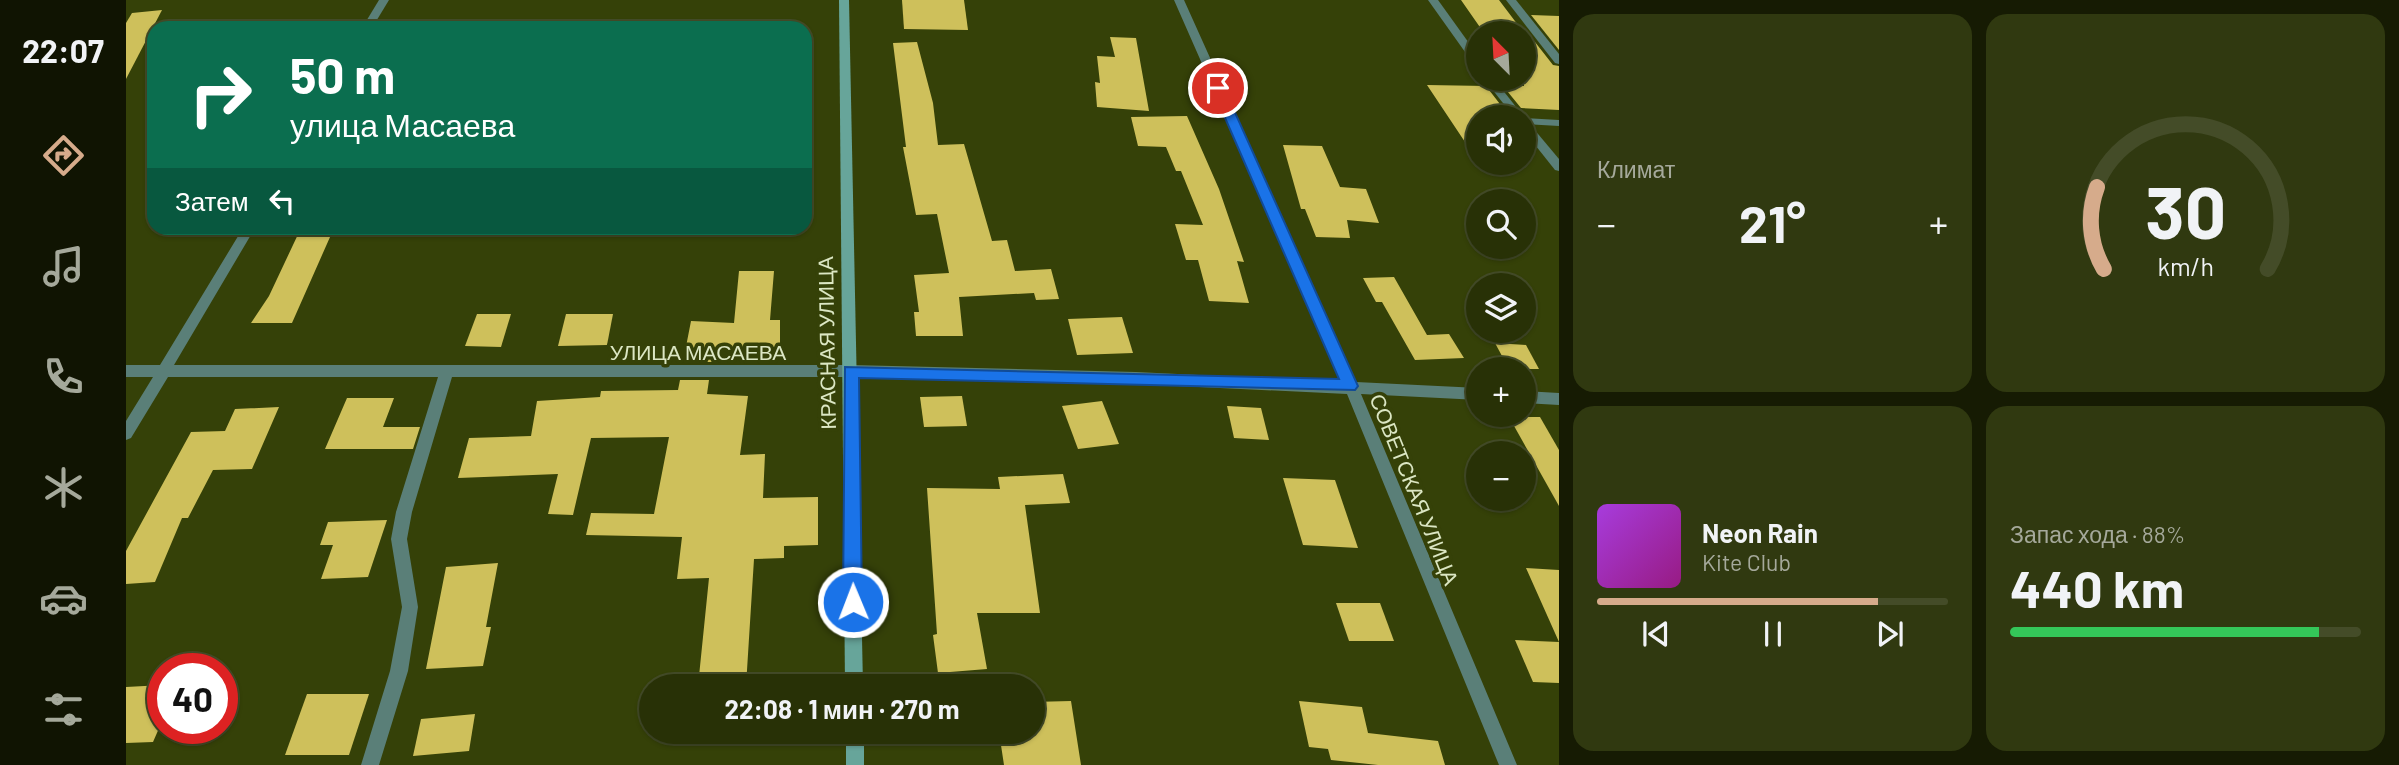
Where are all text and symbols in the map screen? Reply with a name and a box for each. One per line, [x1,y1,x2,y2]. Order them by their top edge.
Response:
north arrow [1466,21,1536,91]
map controls [1466,21,1536,511]
text: 22:07 [22,31,104,69]
text: 50 m [290,45,395,104]
icon: right [175,49,266,140]
pin [1188,58,1248,118]
icon: arrive [1199,69,1237,107]
text: улица Масаева [290,105,515,143]
button: sound [1466,105,1536,175]
icon: directions [39,131,88,180]
text: Климат [1597,155,1675,183]
text: 30 [2145,166,2226,254]
icon: left [263,182,301,220]
text: Затем [175,185,249,216]
button: search [1466,189,1536,259]
text: 21° [1739,191,1806,253]
text: − [1597,200,1616,246]
text: + [1929,200,1948,246]
icon: music [39,242,88,291]
text: km/h [2157,251,2214,281]
street label: КРАСНАЯ УЛИЦА [812,256,840,430]
button: layers [1466,273,1536,343]
street label: УЛИЦА МАСАЕВА [610,339,786,364]
icon: phone [39,352,88,401]
button: + [1466,357,1536,427]
street label: СОВЕТСКАЯ УЛИЦА [1365,390,1465,588]
button: − [1466,441,1536,511]
icon: climate [39,463,88,512]
text: Neon Rain [1702,517,1818,548]
text: Запас хода · 88% [2010,520,2185,548]
text: Kite Club [1702,548,1791,576]
text: 440 km [2010,556,2184,618]
position arrow [816,565,890,639]
icon: car [39,574,88,623]
icon: previous [1637,615,1675,653]
icon: pause [1754,615,1792,653]
icon: next [1871,615,1909,653]
speed limit sign: 40 [147,653,238,744]
icon: filters [39,685,88,734]
text: 22:08 · 1 мин · 270 m [724,693,960,724]

